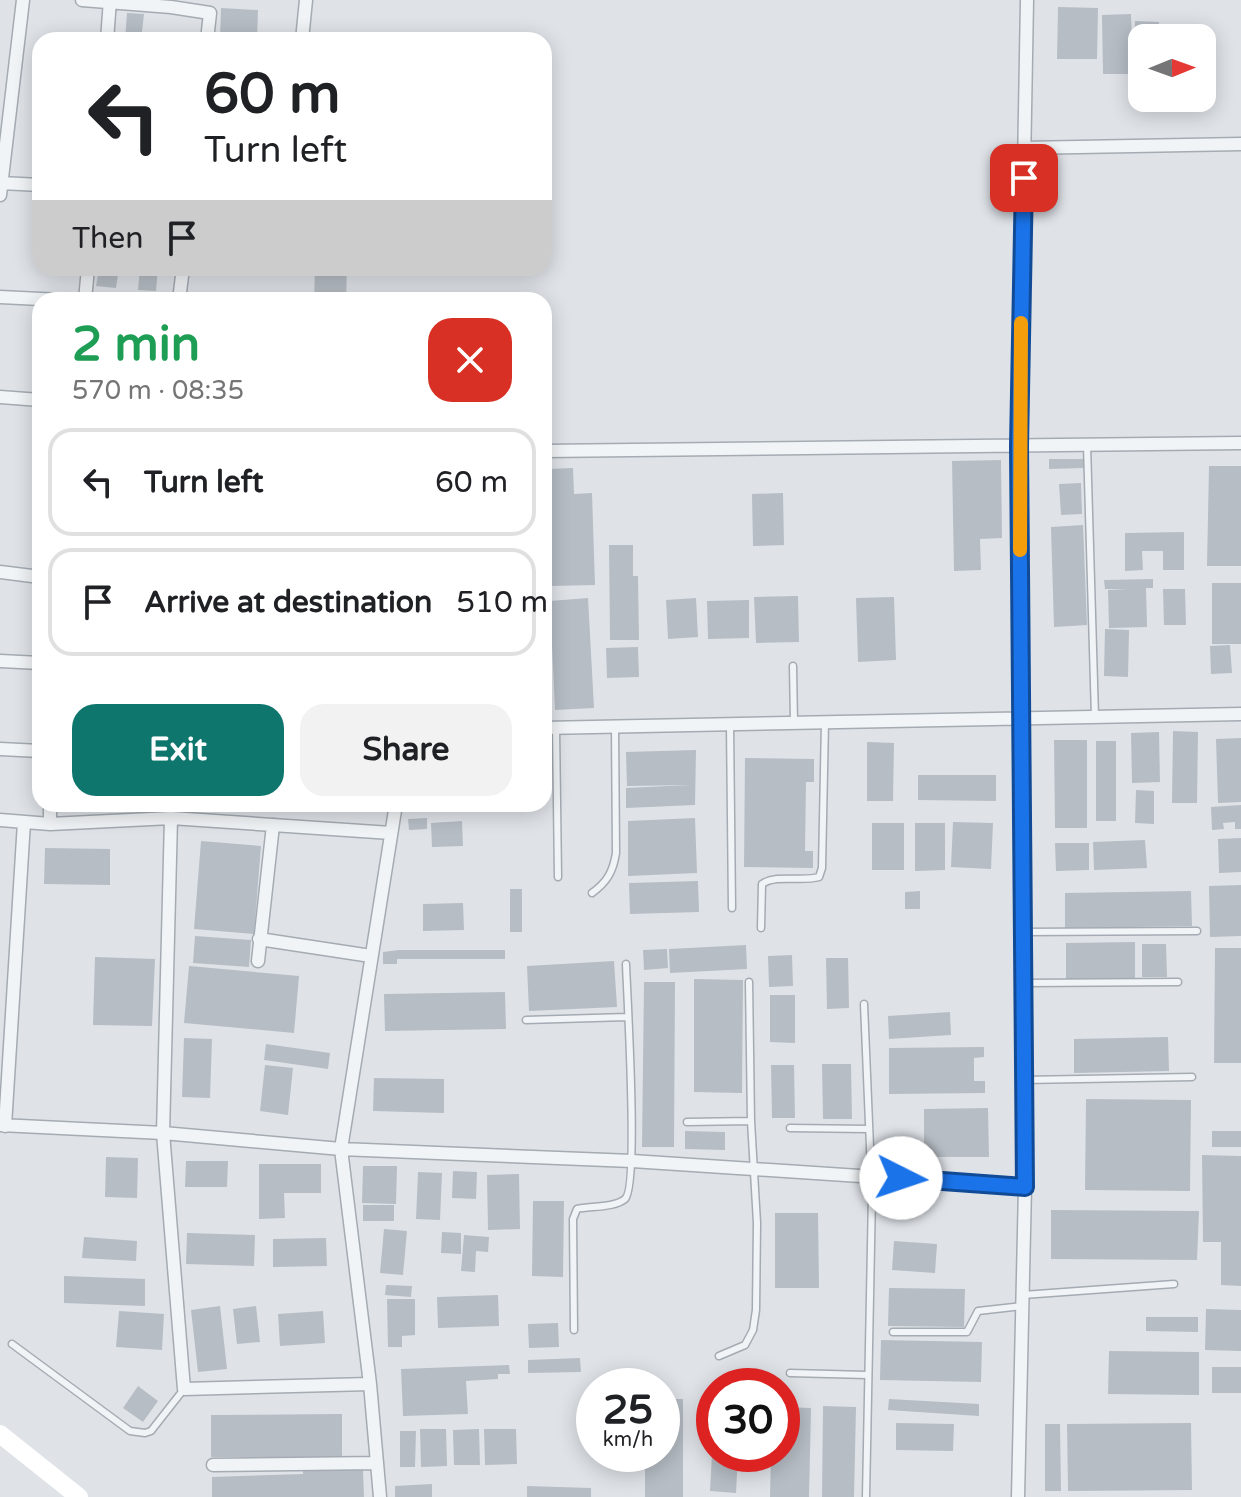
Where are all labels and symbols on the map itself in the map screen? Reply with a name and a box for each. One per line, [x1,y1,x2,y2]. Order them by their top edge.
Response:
north arrow [1128,24,1216,112]
pin [990,144,1058,212]
position arrow [859,1136,943,1220]
speed limit sign: 30 [696,1368,800,1472]

